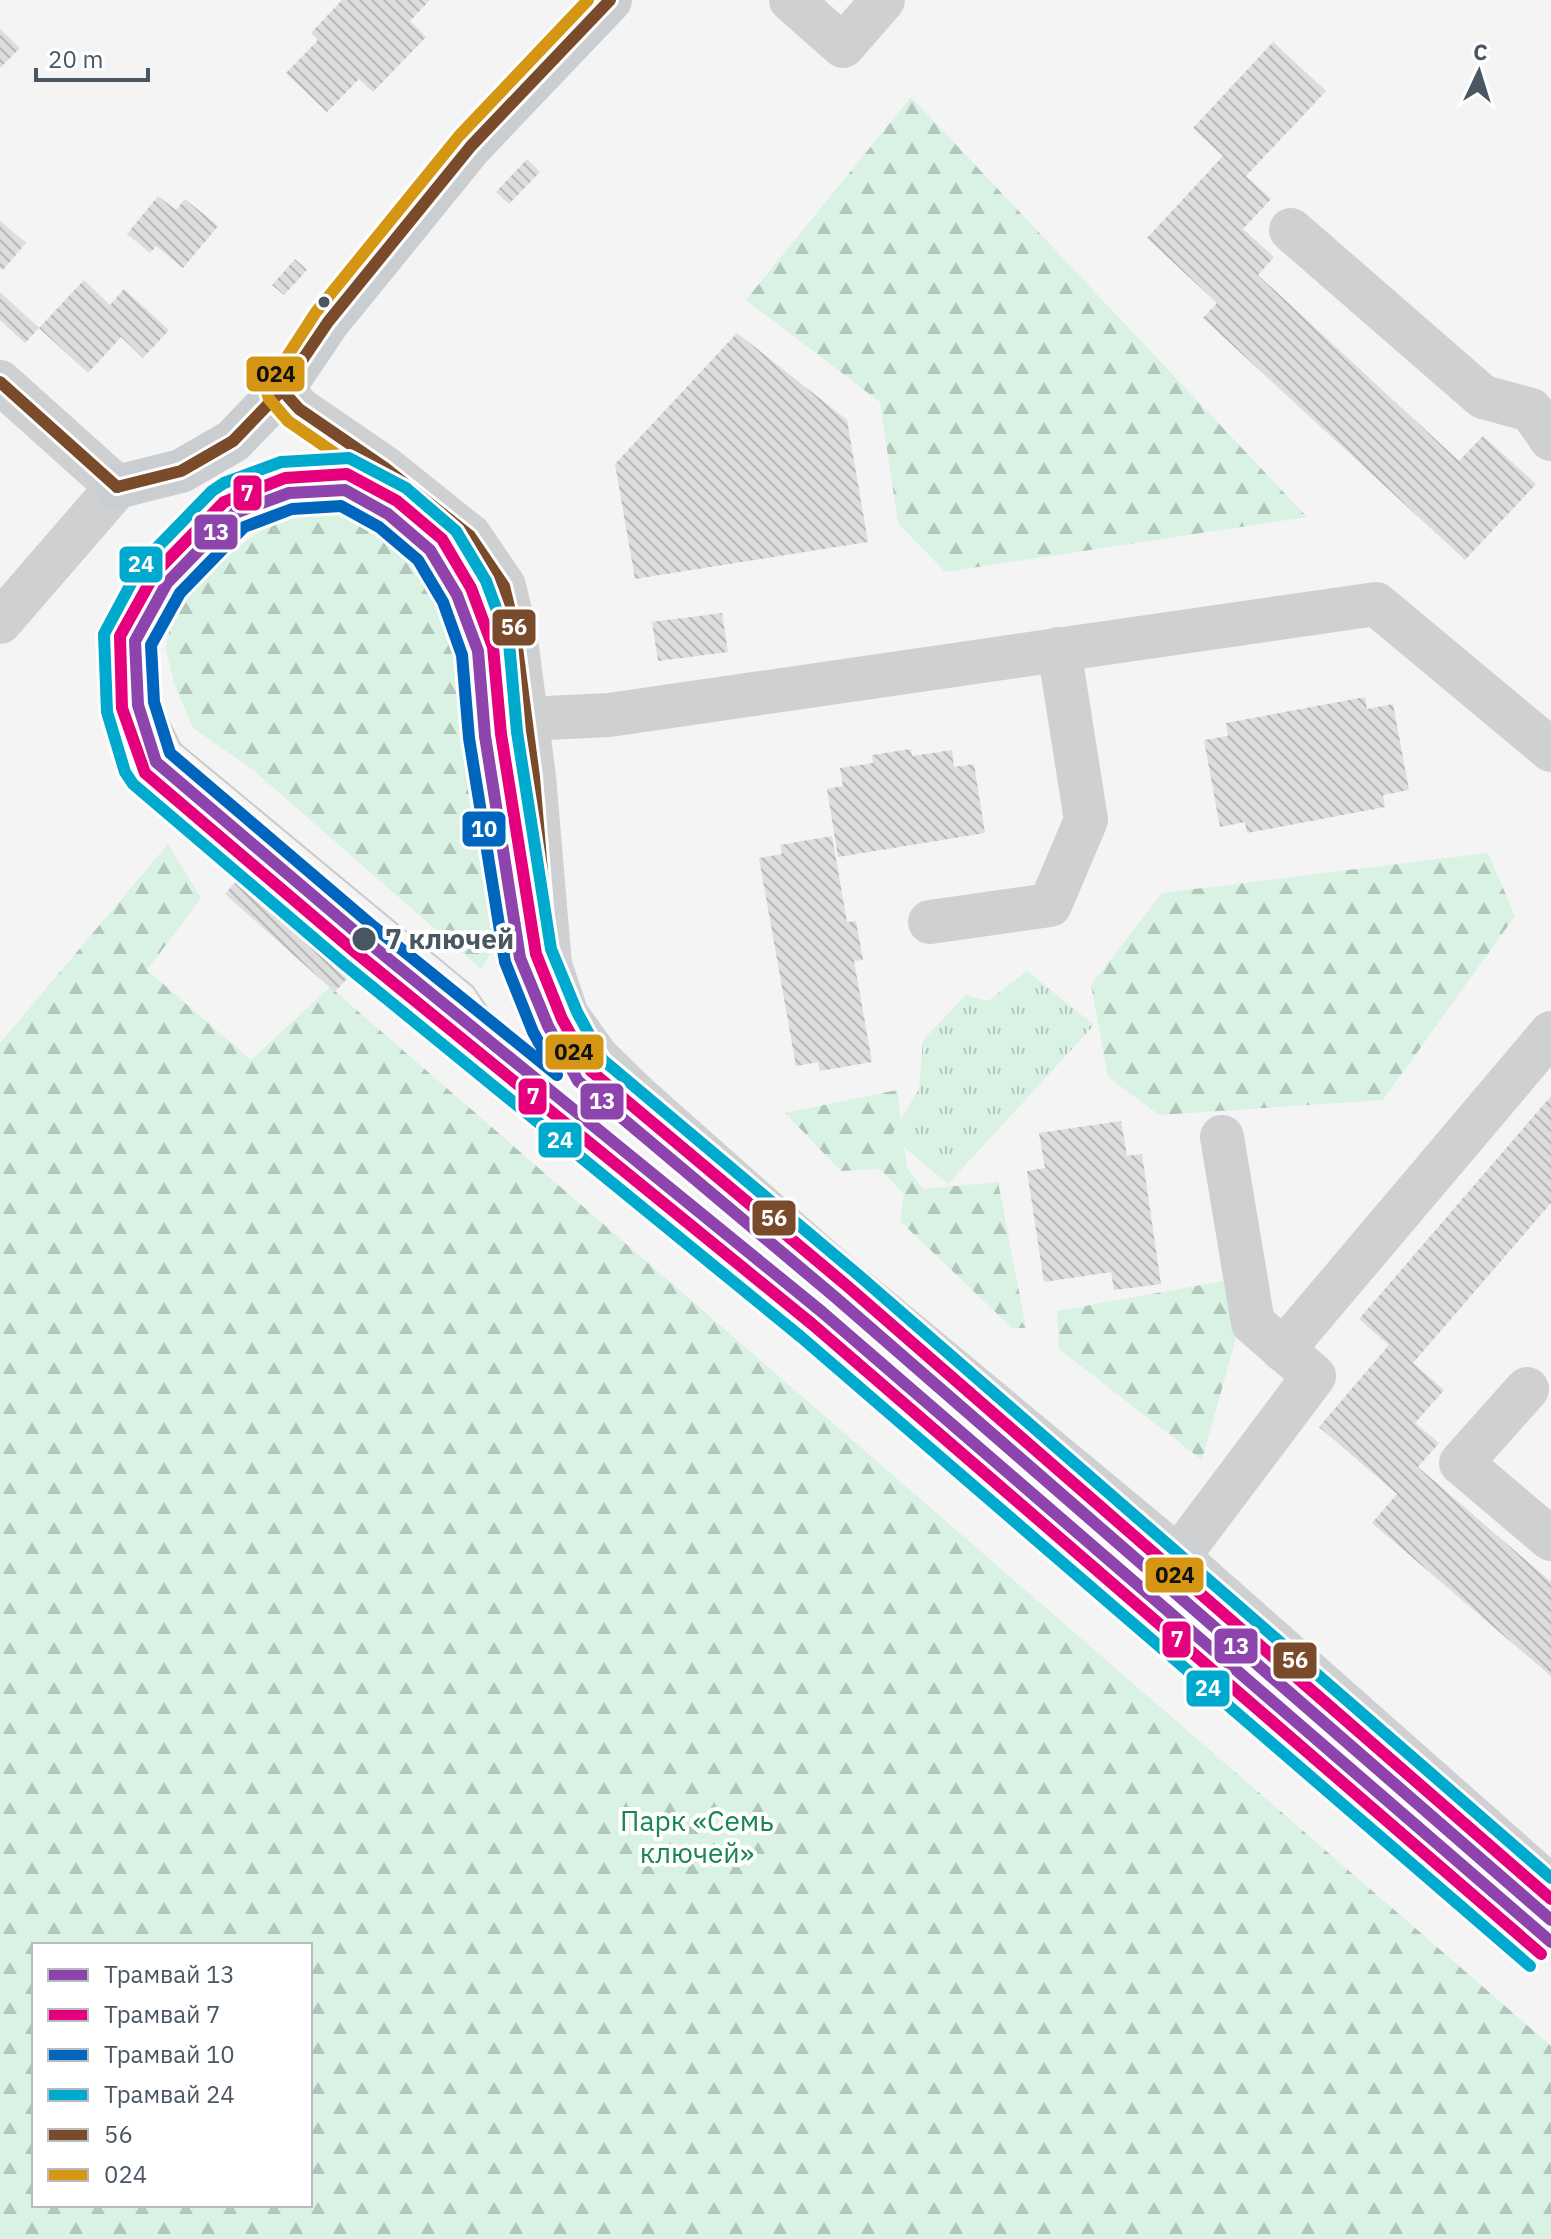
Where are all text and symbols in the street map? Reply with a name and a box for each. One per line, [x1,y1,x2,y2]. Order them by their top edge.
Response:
scale bar [36,32,148,82]
north arrow [1439,32,1519,112]
text: С [1472,37,1489,67]
text: 20 m [48,43,103,75]
unlabelled marker [316,294,332,310]
line badge: 024 [245,355,306,393]
text: 024 [256,359,296,388]
line badge: 7 [232,474,263,512]
text: 7 [240,478,254,507]
line badge: 13 [193,513,239,551]
text: 13 [203,517,229,546]
line badge: 24 [118,545,164,584]
text: 24 [128,549,154,578]
line badge: 56 [491,608,537,647]
text: 56 [501,612,527,641]
line badge: 10 [461,810,507,848]
text: 10 [471,814,497,843]
place label: 7 ключей [385,920,514,957]
marker: 7 ключей [350,925,378,953]
line badge: 024 [544,1033,605,1071]
text: 024 [554,1037,594,1066]
line badge: 7 [517,1077,548,1116]
text: 7 [526,1081,540,1110]
line badge: 13 [579,1082,625,1121]
text: 13 [589,1086,615,1115]
line badge: 24 [537,1121,583,1159]
text: 24 [547,1125,573,1154]
line badge: 56 [751,1199,797,1237]
text: 56 [761,1203,787,1232]
line badge: 024 [1144,1556,1205,1594]
text: 024 [1155,1560,1195,1589]
line badge: 7 [1161,1620,1192,1659]
text: 7 [1170,1624,1184,1653]
line badge: 13 [1213,1627,1259,1665]
text: 13 [1223,1631,1249,1660]
line badge: 56 [1272,1641,1318,1680]
text: 56 [1282,1645,1308,1674]
line badge: 24 [1185,1669,1231,1708]
text: 24 [1195,1673,1221,1702]
park label: Парк «Семь ключей» [620,1802,774,1871]
legend [32,1943,312,2207]
text: Трамвай 13 [104,1958,235,1990]
text: Трамвай 7 [104,1998,220,2030]
text: Трамвай 10 [104,2038,235,2070]
text: Трамвай 24 [104,2078,235,2110]
text: 56 [104,2118,133,2150]
text: 024 [104,2158,147,2190]

